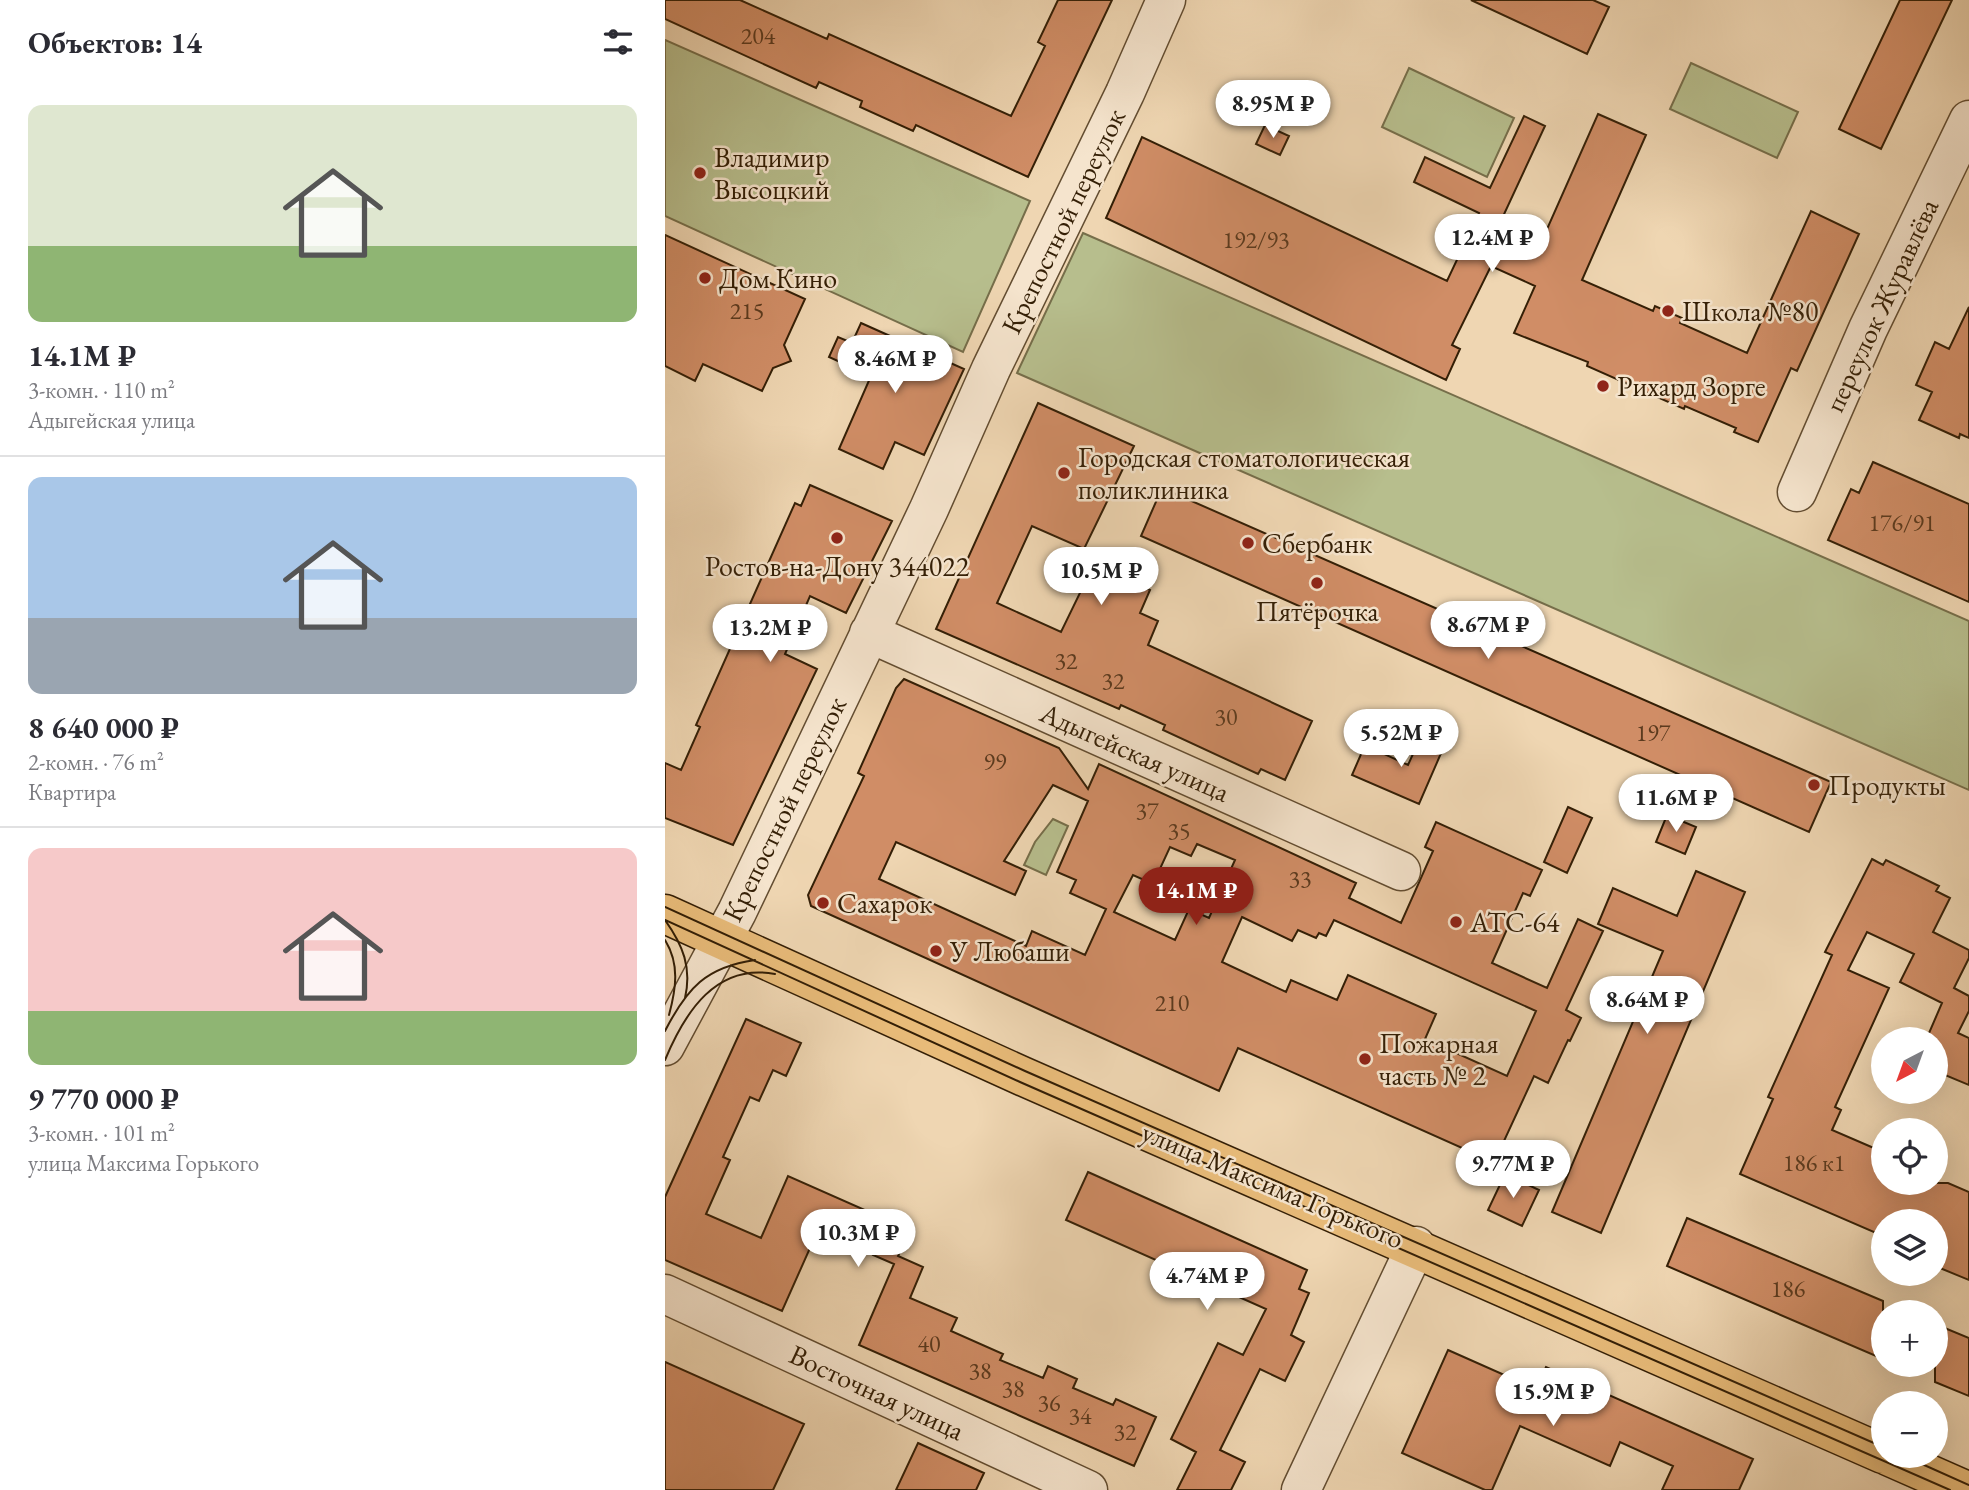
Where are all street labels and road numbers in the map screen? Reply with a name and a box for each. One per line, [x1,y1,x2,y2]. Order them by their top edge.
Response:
street label: Крепостной переулок [993,102,1133,340]
street label: переулок Журавлёва [1816,192,1946,417]
street label: Крепостной переулок [714,690,854,928]
street label: Адыгейская улица [1034,694,1236,810]
street label: улица Максима Горького [1136,1113,1410,1257]
street label: Восточная улица [784,1336,971,1449]

